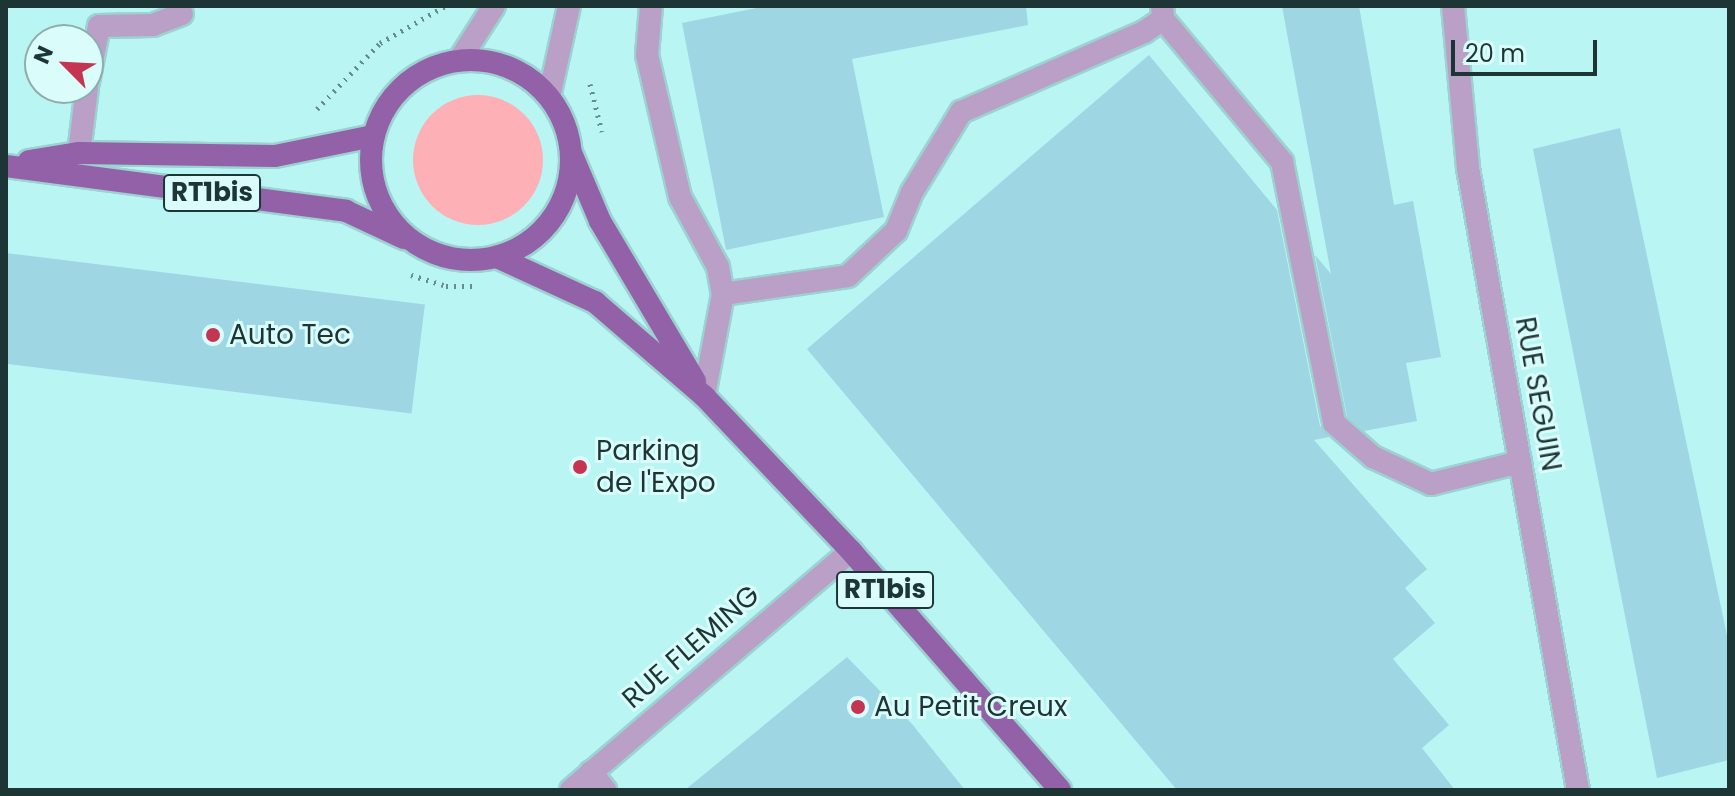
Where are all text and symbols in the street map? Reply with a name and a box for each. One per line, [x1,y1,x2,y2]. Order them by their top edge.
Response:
north arrow [24,24,104,104]
scale bar [1455,24,1601,74]
text: 20 m [1465,37,1525,70]
text: N [26,41,61,69]
road number: RT1bis [162,171,262,215]
street label: RUE SEGUIN [1508,314,1568,474]
place label: Auto Tec [229,318,351,352]
marker: Auto Tec [204,326,222,344]
place label: Parking de l'Expo [596,434,716,500]
marker: Parking de l'Expo [571,458,589,476]
road number: RT1bis [835,568,935,612]
street label: RUE FLEMING [616,578,766,716]
place label: Au Petit Creux [874,690,1067,724]
marker: Au Petit Creux [849,698,867,716]

